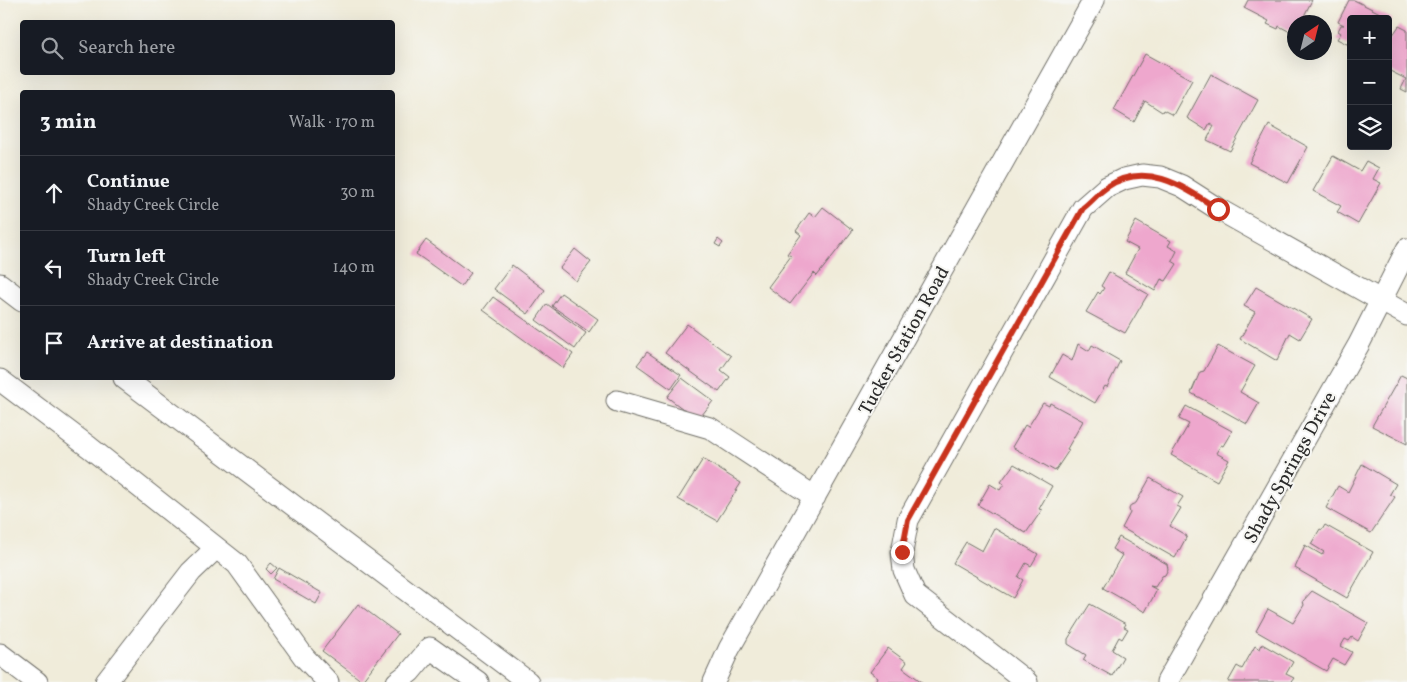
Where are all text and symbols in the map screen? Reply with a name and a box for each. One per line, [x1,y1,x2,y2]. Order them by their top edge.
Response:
north arrow [1287,15,1332,60]
map controls [1347,15,1392,150]
button: + [1347,15,1392,60]
search box [20,20,395,75]
icon: search [38,34,66,62]
text: Search here [78,35,175,61]
button: − [1347,60,1392,105]
button: layers [1347,105,1392,150]
text: 3 min [40,108,96,137]
text: Walk · 170 m [289,112,375,134]
text: Continue [87,169,170,195]
icon: ahead [40,179,68,207]
text: 30 m [340,182,375,204]
text: Shady Creek Circle [87,195,219,217]
route start [1207,198,1230,221]
text: Turn left [87,244,166,270]
icon: left [40,254,68,282]
text: 140 m [333,257,375,279]
street label: Tucker Station Road [853,262,957,420]
text: Shady Creek Circle [87,270,219,292]
icon: arrive [40,329,68,357]
text: Arrive at destination [87,330,273,356]
street label: Shady Springs Drive [1238,387,1343,549]
route end [891,541,914,564]

